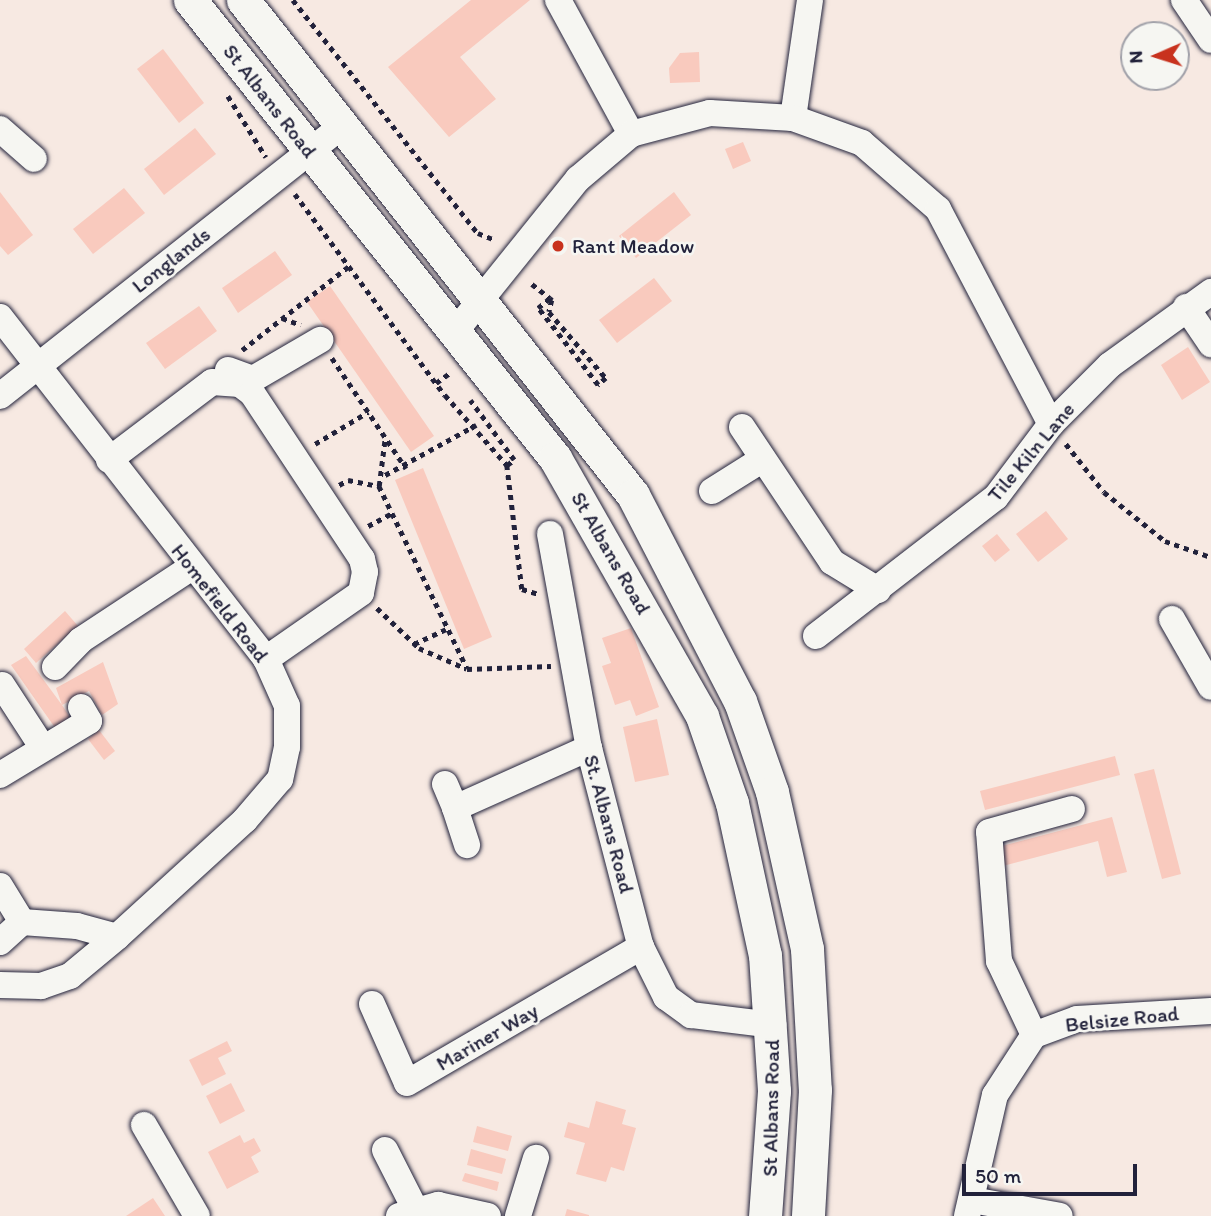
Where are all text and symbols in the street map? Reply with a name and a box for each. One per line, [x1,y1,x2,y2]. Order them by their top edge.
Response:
north arrow [1120,21,1190,91]
street label: St Albans Road [218,39,322,163]
text: N [1124,50,1147,64]
street label: Longlands [127,222,215,298]
place label: Rant Meadow [572,233,693,259]
marker: Rant Meadow [550,238,566,254]
street label: Tile Kiln Lane [982,397,1080,507]
street label: St Albans Road [566,487,656,619]
street label: Homefield Road [166,539,274,667]
street label: St. Albans Road [578,752,640,896]
street label: Mariner Way [432,998,542,1076]
street label: Belsize Road [1064,1001,1180,1037]
street label: St Albans Road [757,1039,785,1177]
scale bar [966,1150,1141,1194]
text: 50 m [975,1163,1021,1188]

